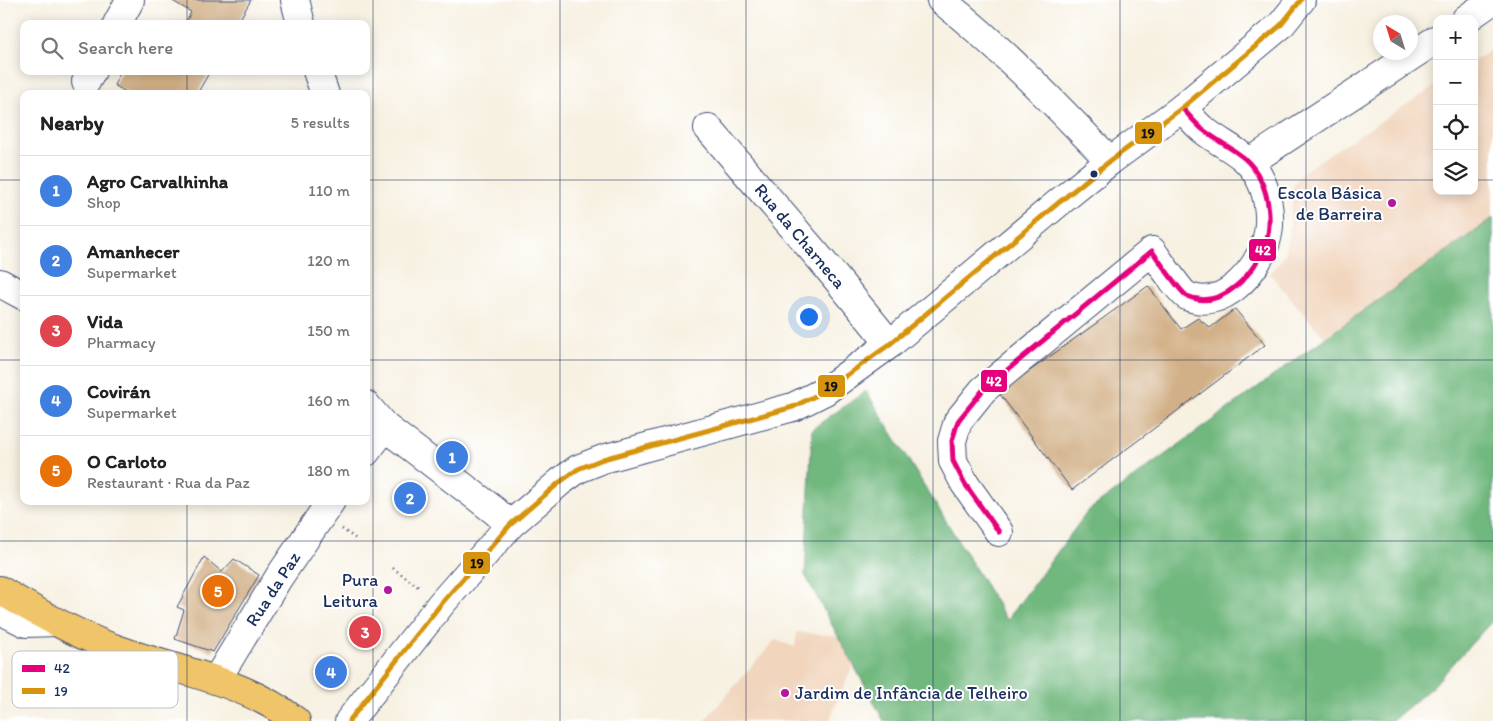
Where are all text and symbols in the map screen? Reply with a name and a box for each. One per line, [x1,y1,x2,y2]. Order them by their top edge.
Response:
north arrow [1373,15,1418,60]
map controls [1433,15,1478,195]
button: + [1433,15,1478,60]
search box [20,20,370,75]
icon: search [38,34,66,62]
text: Search here [78,36,173,59]
button: − [1433,60,1478,105]
button: locate [1433,105,1478,150]
text: Nearby [40,110,104,135]
text: 5 results [290,113,350,132]
line badge: 19 [1134,121,1163,145]
text: 19 [1141,125,1155,142]
button: layers [1433,150,1478,195]
unlabelled marker [1089,169,1099,179]
text: Agro Carvalhinha [87,170,228,193]
street label: Rua da Charneca [750,179,851,294]
text: 1 [52,181,60,200]
text: 110 m [308,181,350,200]
place label: Escola Básica de Barreira [1277,182,1383,225]
text: Shop [87,193,121,212]
marker: Escola Básica de Barreira [1386,197,1398,209]
line badge: 42 [1248,238,1277,262]
text: Amanhecer [87,240,180,263]
text: 42 [1255,242,1272,259]
text: 2 [52,251,60,270]
text: 120 m [307,251,350,270]
text: Supermarket [87,263,177,282]
your location [796,304,822,330]
text: Vida [87,310,123,333]
text: 3 [52,321,60,340]
text: 150 m [307,321,350,340]
text: Pharmacy [87,333,155,352]
line badge: 42 [980,369,1008,393]
text: 42 [986,373,1003,390]
line badge: 19 [817,374,846,398]
text: 19 [824,378,838,395]
text: Covirán [87,380,150,403]
text: 4 [51,391,61,410]
text: 160 m [307,391,350,410]
text: Supermarket [87,403,177,422]
pin: 1 [436,438,468,476]
text: O Carloto [87,450,167,473]
text: 5 [52,461,60,480]
text: 180 m [307,461,350,480]
text: Restaurant · Rua da Paz [87,473,250,492]
pin: 2 [394,479,426,517]
street label: Rua da Paz [241,548,305,630]
line badge: 19 [462,551,491,575]
text: 19 [470,555,484,572]
place label: Pura Leitura [323,569,379,612]
pin: 5 [202,572,234,610]
marker: Pura Leitura [382,584,394,596]
pin: 3 [349,613,381,651]
legend [12,651,178,708]
pin: 4 [315,653,347,691]
text: 42 [54,660,70,677]
place label: Jardim de Infância de Telheiro [795,682,1028,704]
text: 19 [54,683,68,700]
marker: Jardim de Infância de Telheiro [779,687,791,699]

